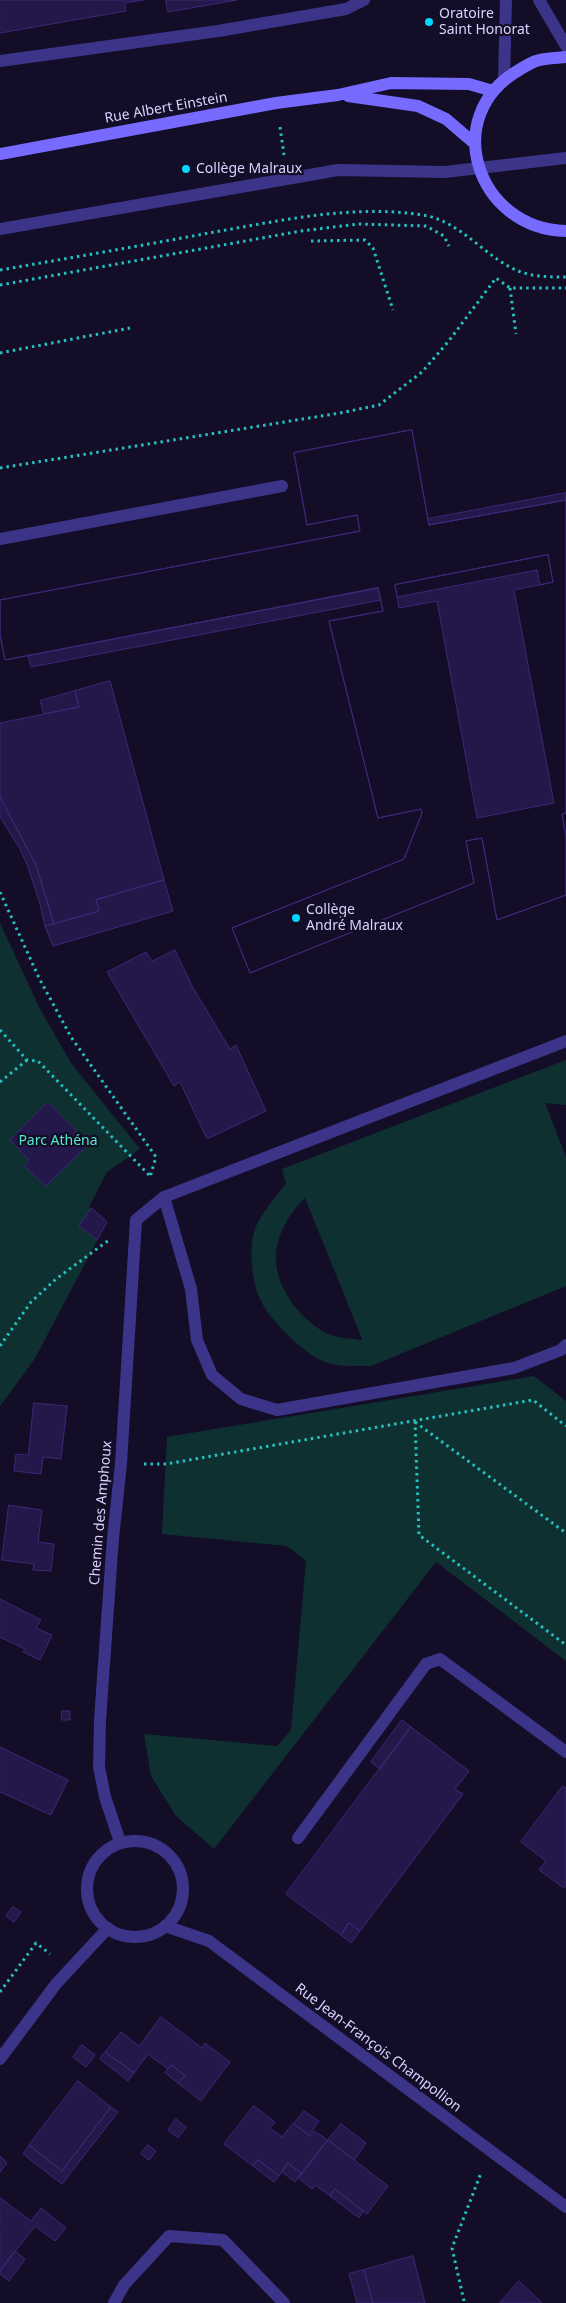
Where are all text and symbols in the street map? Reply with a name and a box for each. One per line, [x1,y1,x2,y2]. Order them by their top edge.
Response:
place label: Oratoire Saint Honorat [439,6,530,38]
marker: Oratoire Saint Honorat [423,16,435,28]
street label: Rue Albert Einstein [103,89,229,127]
place label: Collège Malraux [196,161,302,177]
marker: Collège Malraux [180,163,192,175]
place label: Collège André Malraux [306,902,403,934]
marker: Collège André Malraux [290,912,302,924]
park label: Parc Athéna [18,1133,98,1149]
street label: Chemin des Amphoux [86,1440,116,1586]
street label: Rue Jean-François Champollion [292,1980,464,2116]

